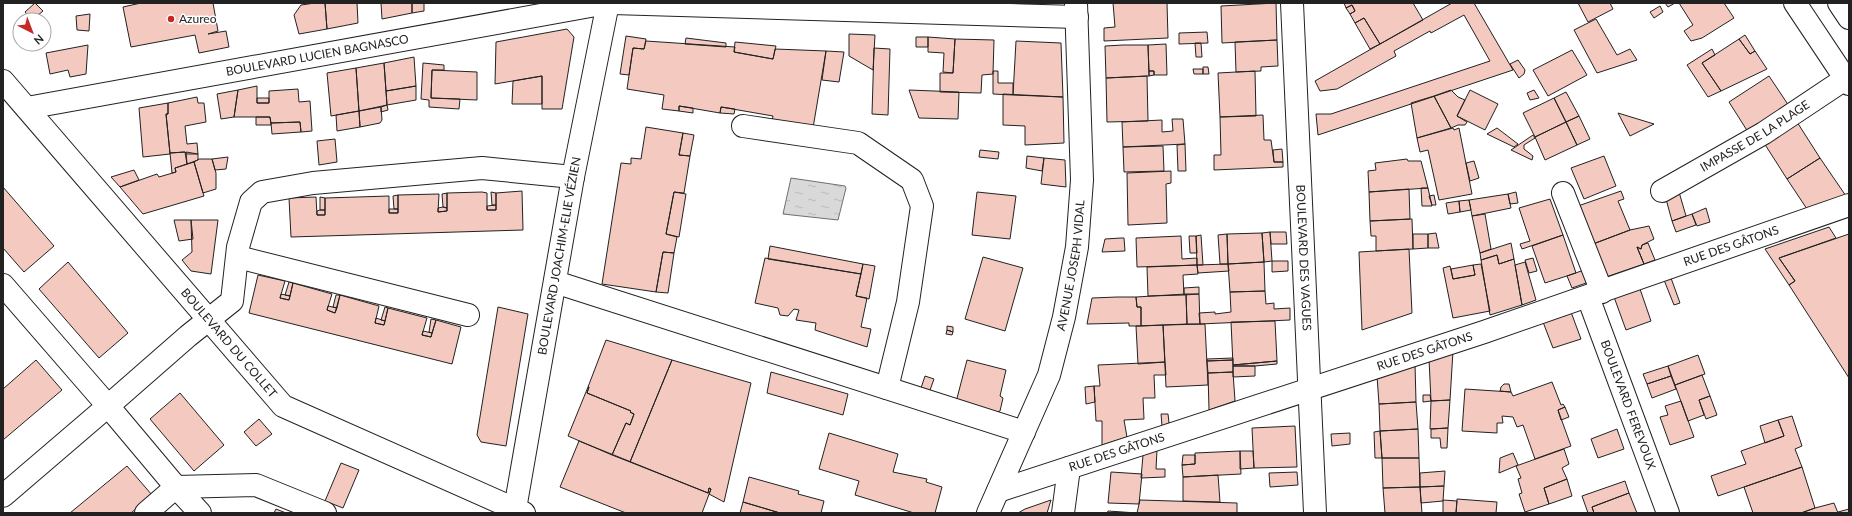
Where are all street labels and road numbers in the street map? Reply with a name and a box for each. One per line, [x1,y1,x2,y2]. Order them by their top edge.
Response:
street label: BOULEVARD LUCIEN BAGNASCO [225,31,410,79]
street label: IMPASSE DE LA PLAGE [1697,97,1812,175]
street label: BOULEVARD JOACHIM-ELIE VÉZIEN [534,155,584,356]
street label: BOULEVARD DES VAGUES [1293,184,1315,331]
street label: AVENUE JOSEPH VIDAL [1053,199,1087,332]
street label: RUE DES GÂTONS [1681,222,1781,269]
street label: BOULEVARD DU COLLET [178,285,280,401]
street label: RUE DES GÂTONS [1375,328,1474,374]
street label: BOULEVARD FEREVOUX [1598,338,1659,472]
street label: RUE DES GÂTONS [1067,429,1166,474]

